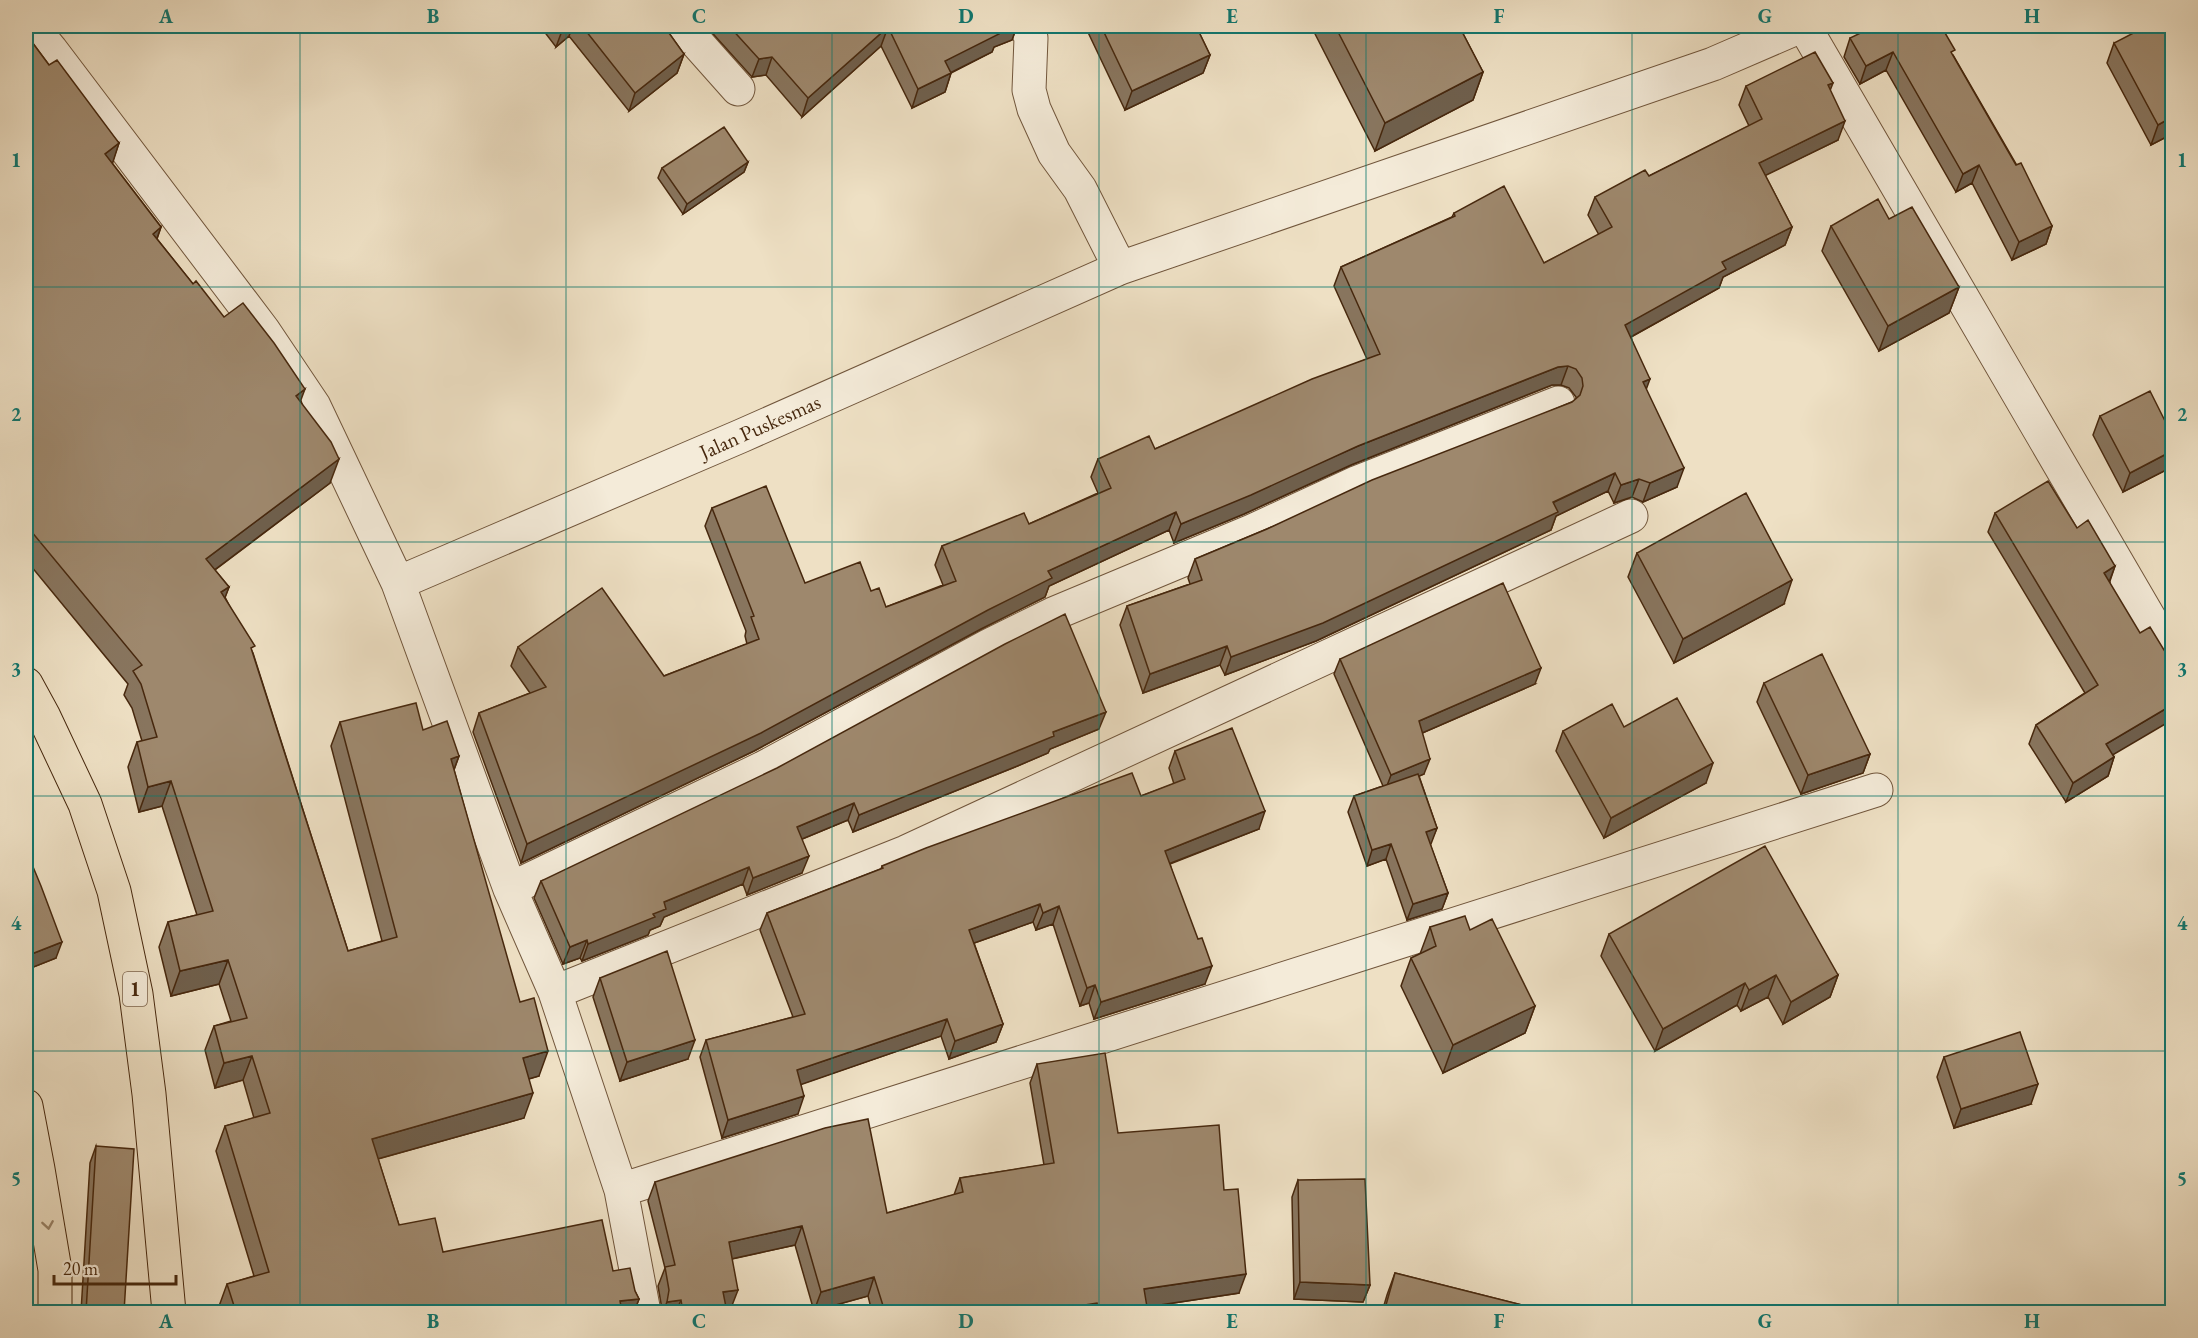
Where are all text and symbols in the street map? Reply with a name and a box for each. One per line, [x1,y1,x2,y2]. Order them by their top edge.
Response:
text: A [158,3,174,29]
text: B [427,3,439,29]
text: C [692,3,706,29]
text: D [958,3,974,29]
text: E [1226,3,1238,29]
text: F [1494,3,1505,29]
text: G [1758,3,1772,29]
text: H [2024,3,2040,29]
text: 1 [11,147,21,173]
text: 1 [2177,147,2187,173]
street label: Jalan Puskesmas [693,388,825,466]
text: 2 [11,401,22,427]
text: 2 [2177,401,2188,427]
text: 3 [11,656,21,682]
text: 3 [2177,656,2187,682]
text: 4 [11,910,22,936]
text: 4 [2177,910,2188,936]
road number: 1 [123,972,147,1006]
text: 5 [11,1165,21,1191]
text: 5 [2177,1165,2187,1191]
one-way arrow [41,1221,53,1230]
scale bar [54,1248,176,1286]
text: 20 m [63,1257,98,1280]
text: A [158,1308,174,1334]
text: B [427,1308,439,1334]
text: C [692,1308,706,1334]
text: D [958,1308,974,1334]
text: E [1226,1308,1238,1334]
text: F [1494,1308,1505,1334]
text: G [1758,1308,1772,1334]
text: H [2024,1308,2040,1334]

